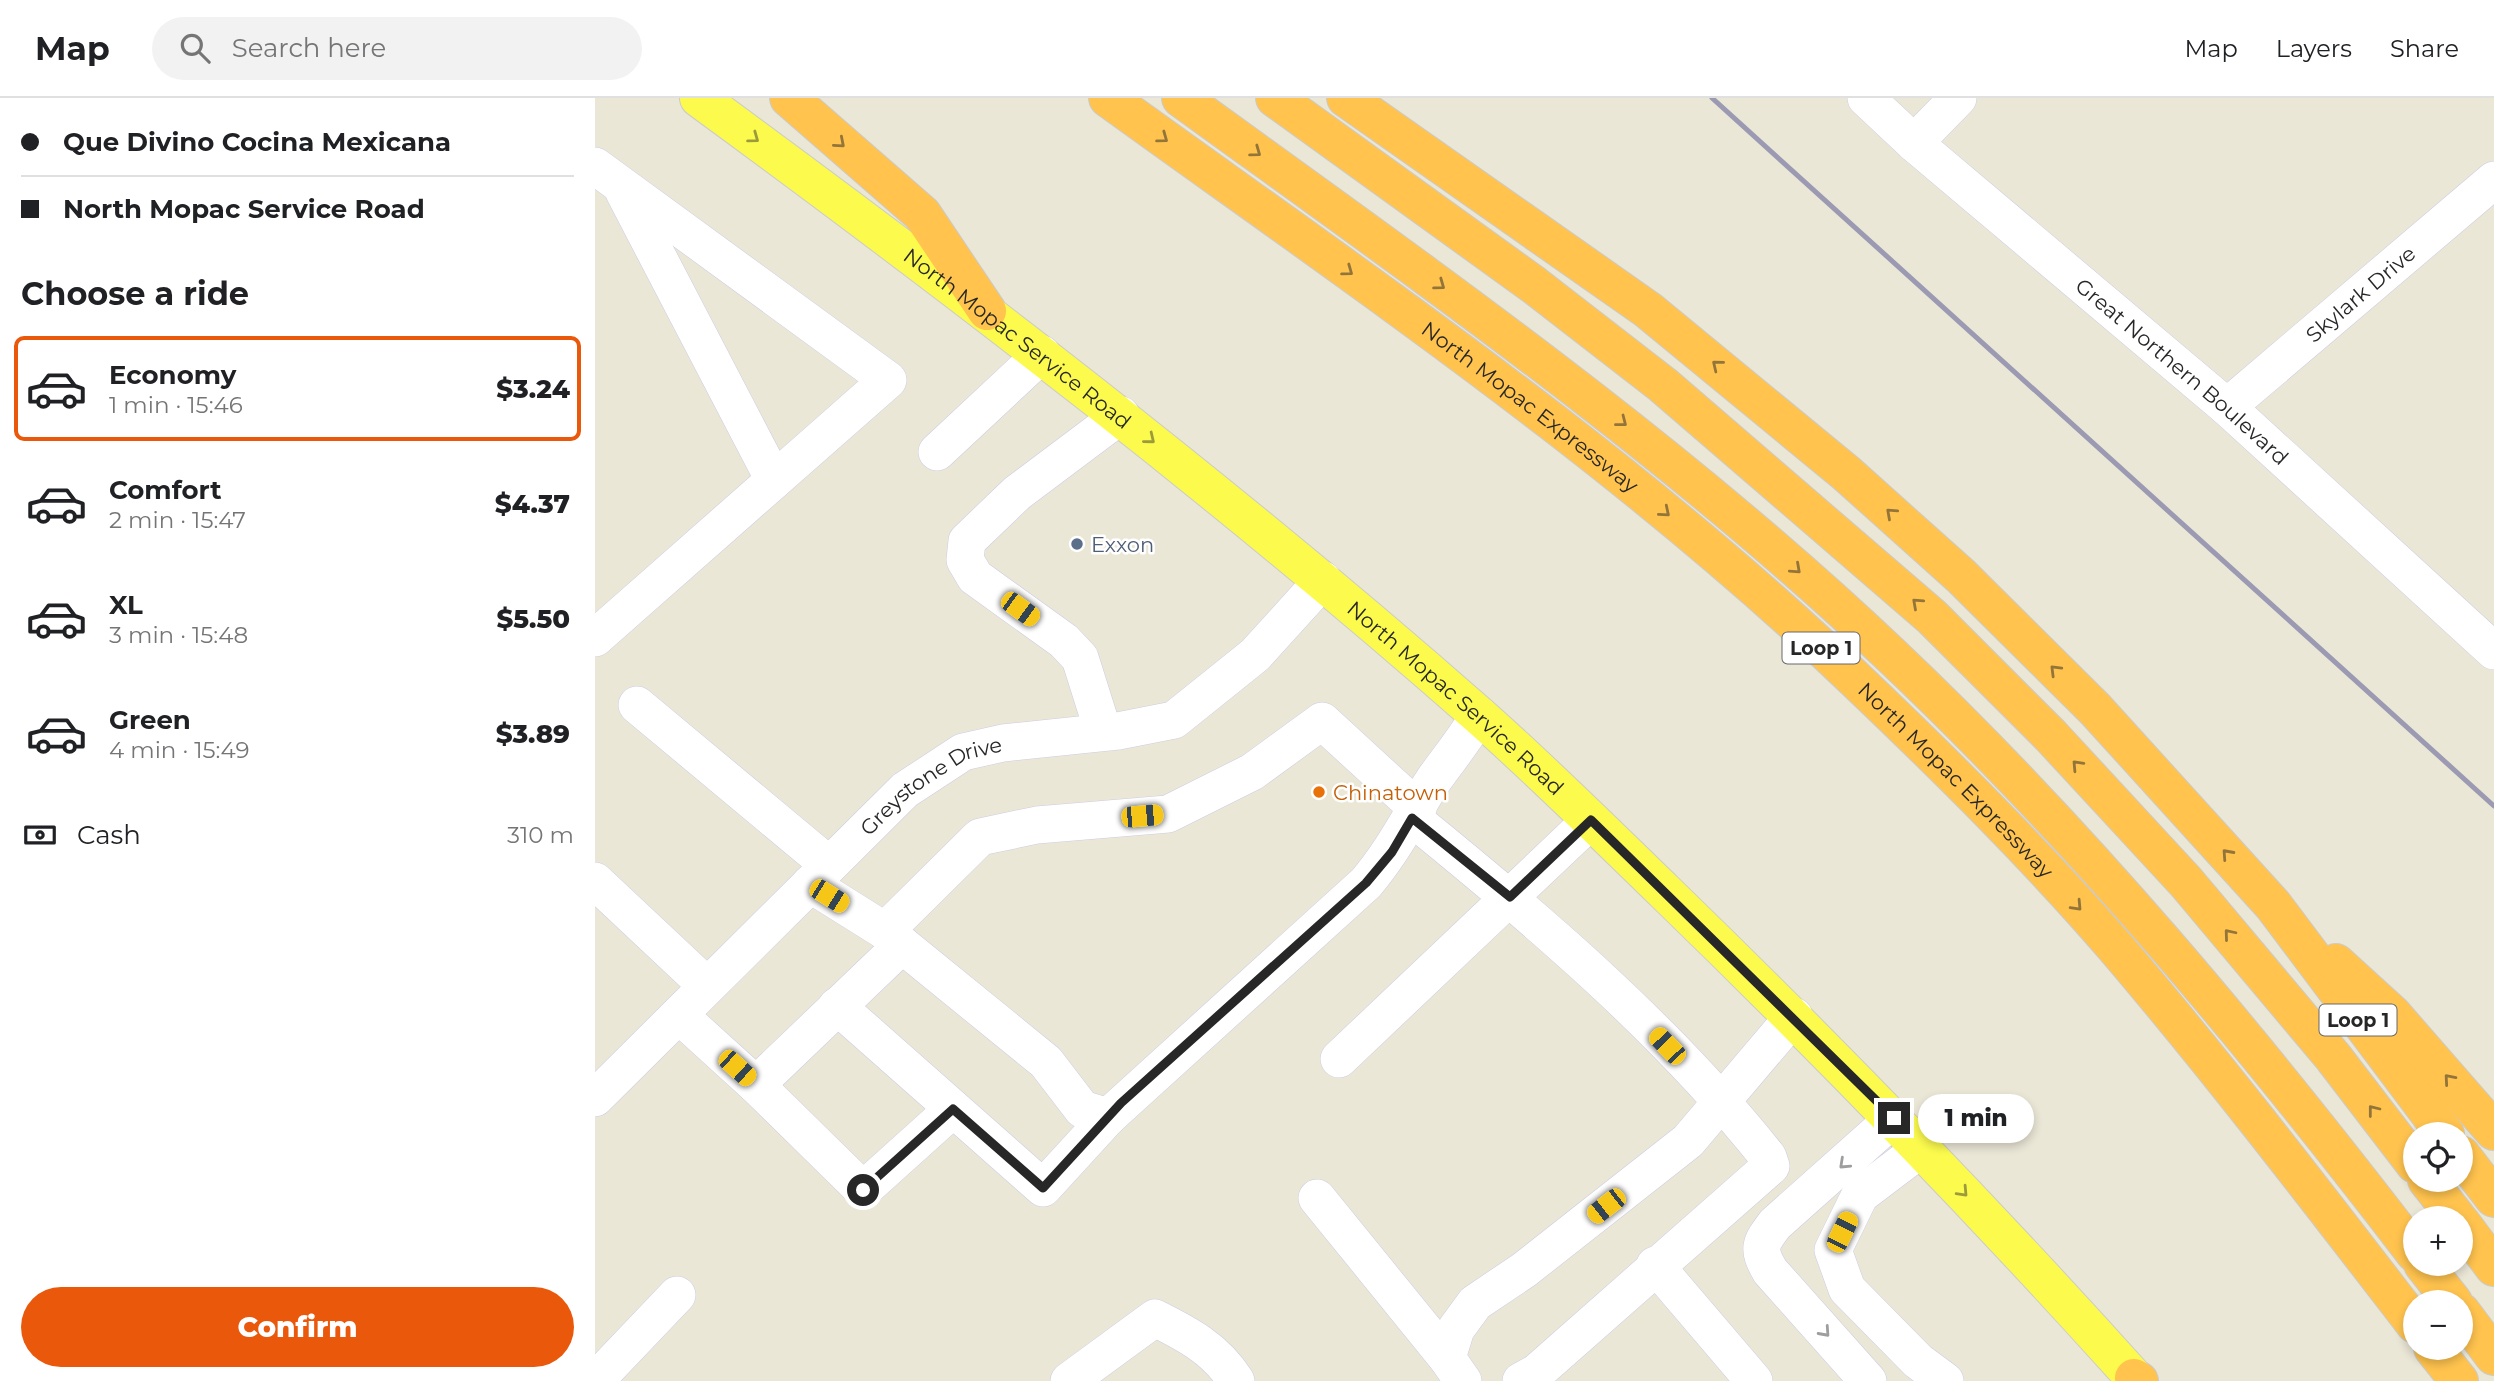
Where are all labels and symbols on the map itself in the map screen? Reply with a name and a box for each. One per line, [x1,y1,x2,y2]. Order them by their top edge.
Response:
one-way arrow [746,130,759,142]
one-way arrow [1155,130,1168,142]
one-way arrow [832,135,845,147]
one-way arrow [1248,144,1261,156]
street label: Skylark Drive [2301,240,2420,347]
street label: North Mopac Service Road [899,242,1136,434]
one-way arrow [1340,263,1353,276]
street label: Great Northern Boulevard [2071,273,2294,470]
one-way arrow [1433,277,1445,290]
street label: North Mopac Expressway [1417,316,1644,498]
one-way arrow [1713,361,1725,374]
one-way arrow [1614,414,1627,427]
one-way arrow [1142,430,1154,443]
one-way arrow [1657,504,1670,516]
one-way arrow [1886,509,1899,521]
place label: Exxon [1091,532,1154,557]
marker: Exxon [1069,536,1085,552]
one-way arrow [1788,561,1801,574]
car [997,588,1044,630]
street label: North Mopac Service Road [1343,595,1569,800]
one-way arrow [1912,599,1925,612]
road number: Loop 1 [1783,632,1859,664]
one-way arrow [2051,665,2064,678]
street label: North Mopac Expressway [1853,677,2059,883]
street label: Greystone Drive [855,731,1004,840]
one-way arrow [2073,760,2085,773]
place label: Chinatown [1333,780,1448,805]
marker: Chinatown [1311,784,1327,800]
car [1121,804,1164,828]
one-way arrow [2222,849,2235,862]
car [806,876,853,916]
one-way arrow [2069,898,2082,911]
one-way arrow [2225,929,2237,942]
road number: Loop 1 [2319,1004,2397,1036]
car [1645,1024,1690,1068]
car [715,1046,760,1090]
one-way arrow [2445,1074,2457,1087]
callout: 1 min [1919,1094,2034,1142]
route end [1878,1102,1910,1134]
one-way arrow [2369,1105,2382,1117]
one-way arrow [1839,1156,1852,1168]
route start [847,1174,879,1206]
one-way arrow [1955,1184,1967,1197]
car [1583,1185,1630,1227]
car [1824,1209,1861,1255]
one-way arrow [1817,1324,1829,1337]

